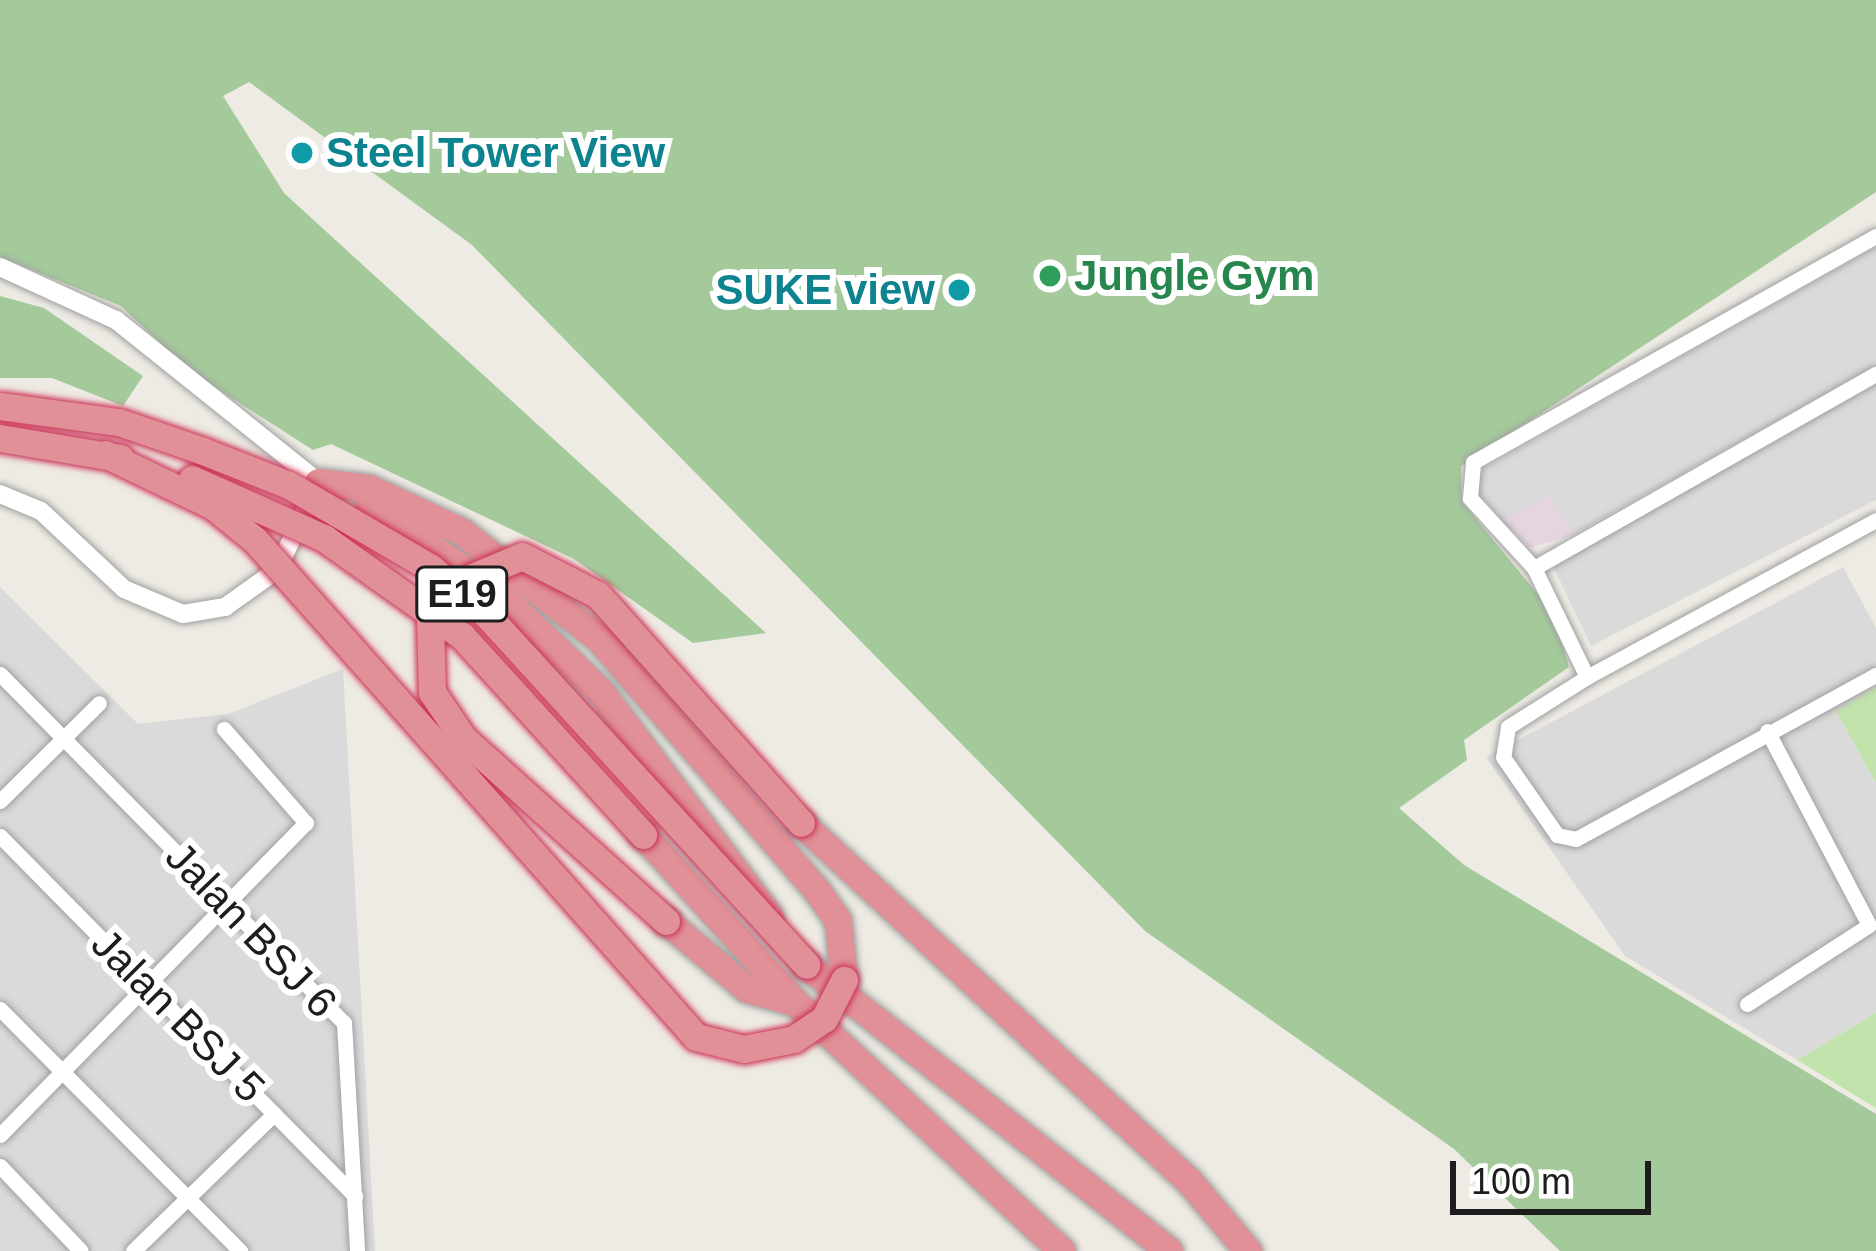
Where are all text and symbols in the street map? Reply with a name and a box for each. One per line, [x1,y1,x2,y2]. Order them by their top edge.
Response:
place label: Steel Tower View [326,128,665,178]
marker: Steel Tower View [289,140,315,166]
place label: Jungle Gym [1074,251,1314,301]
marker: Jungle Gym [1037,263,1063,289]
place label: SUKE view [716,265,935,315]
marker: SUKE view [946,277,972,303]
road number: E19 [414,561,510,627]
street label: Jalan BSJ 6 [155,832,347,1028]
street label: Jalan BSJ 5 [81,919,275,1113]
scale bar [1456,1137,1657,1211]
text: 100 m [1471,1161,1571,1202]

